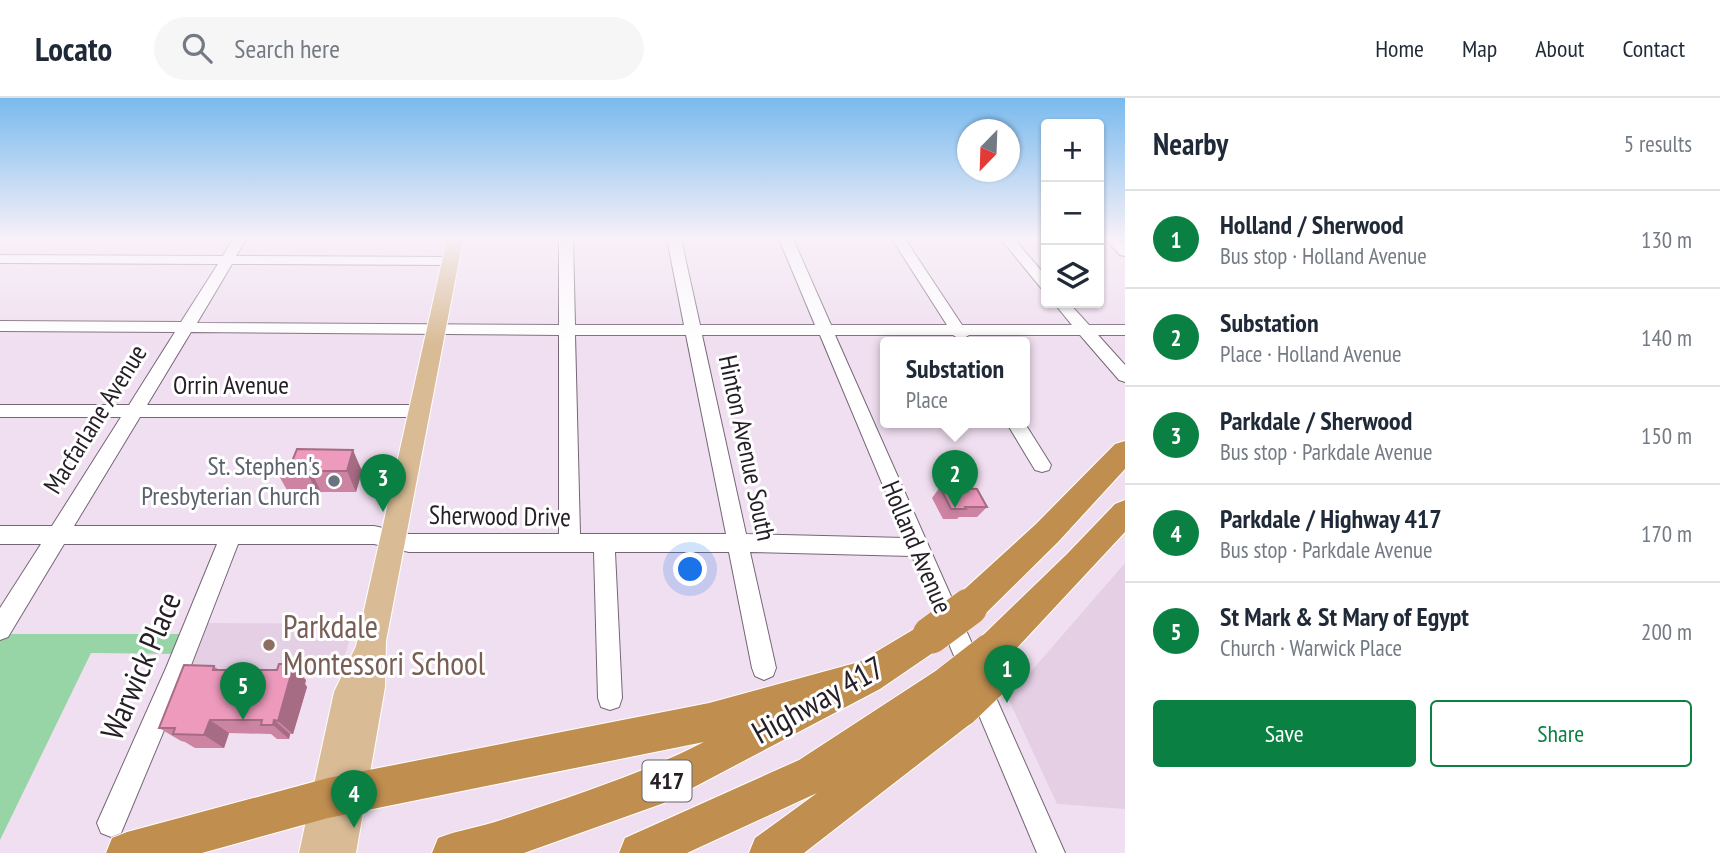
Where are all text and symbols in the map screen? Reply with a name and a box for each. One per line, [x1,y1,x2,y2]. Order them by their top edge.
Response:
search box [154,17,644,80]
text: Locato [35,27,112,70]
icon: search [178,29,216,67]
text: Search here [234,32,340,65]
text: Home [1375,33,1424,64]
text: Map [1462,33,1497,64]
text: About [1535,33,1584,64]
text: Contact [1622,33,1685,64]
north arrow [957,119,1020,182]
map controls [1041,119,1104,308]
button: + [1041,119,1104,182]
text: Nearby [1153,124,1228,163]
text: 5 results [1624,129,1692,158]
button: − [1041,182,1104,245]
text: Holland / Sherwood [1220,208,1404,241]
text: 1 [1171,225,1182,254]
text: 130 m [1641,225,1692,254]
text: Bus stop · Holland Avenue [1220,241,1427,270]
button: layers [1041,245,1104,308]
text: Substation [1220,306,1319,339]
text: 2 [1171,323,1182,352]
text: 140 m [1641,323,1692,352]
popup [880,337,1030,428]
street label: Macfarlane Avenue [36,338,154,499]
text: Place · Holland Avenue [1220,339,1402,368]
street label: Hinton Avenue South [712,352,783,544]
text: Substation [906,352,1004,385]
street label: Orrin Avenue [173,368,289,401]
text: Place [906,385,948,414]
text: Parkdale / Sherwood [1220,404,1412,437]
text: 3 [1171,421,1182,450]
text: 150 m [1641,421,1692,450]
text: Bus stop · Parkdale Avenue [1220,437,1433,466]
place label: St. Stephen's Presbyterian Church [141,449,320,512]
pin: 2 [932,450,978,508]
pin: 3 [360,454,406,512]
marker: St. Stephen's Presbyterian Church [326,473,342,489]
street label: Holland Avenue [875,475,960,618]
street label: Sherwood Drive [429,498,571,533]
text: Parkdale / Highway 417 [1220,502,1442,535]
text: 4 [1171,519,1182,548]
text: 170 m [1641,519,1692,548]
text: Bus stop · Parkdale Avenue [1220,535,1433,564]
your location [673,552,707,586]
street label: Warwick Place [90,585,190,746]
text: St Mark & St Mary of Egypt [1220,600,1469,633]
place label: Parkdale Montessori School [283,605,486,684]
text: 5 [1171,617,1182,646]
text: 200 m [1641,617,1692,646]
text: Church · Warwick Place [1220,633,1402,662]
marker: Parkdale Montessori School [261,637,277,653]
pin: 1 [984,645,1030,703]
street label: Highway 417 [744,646,891,753]
pin: 5 [220,662,266,720]
button: Save [1153,700,1416,767]
button: Share [1430,700,1692,767]
road number: 417 [642,760,692,802]
pin: 4 [331,770,377,828]

